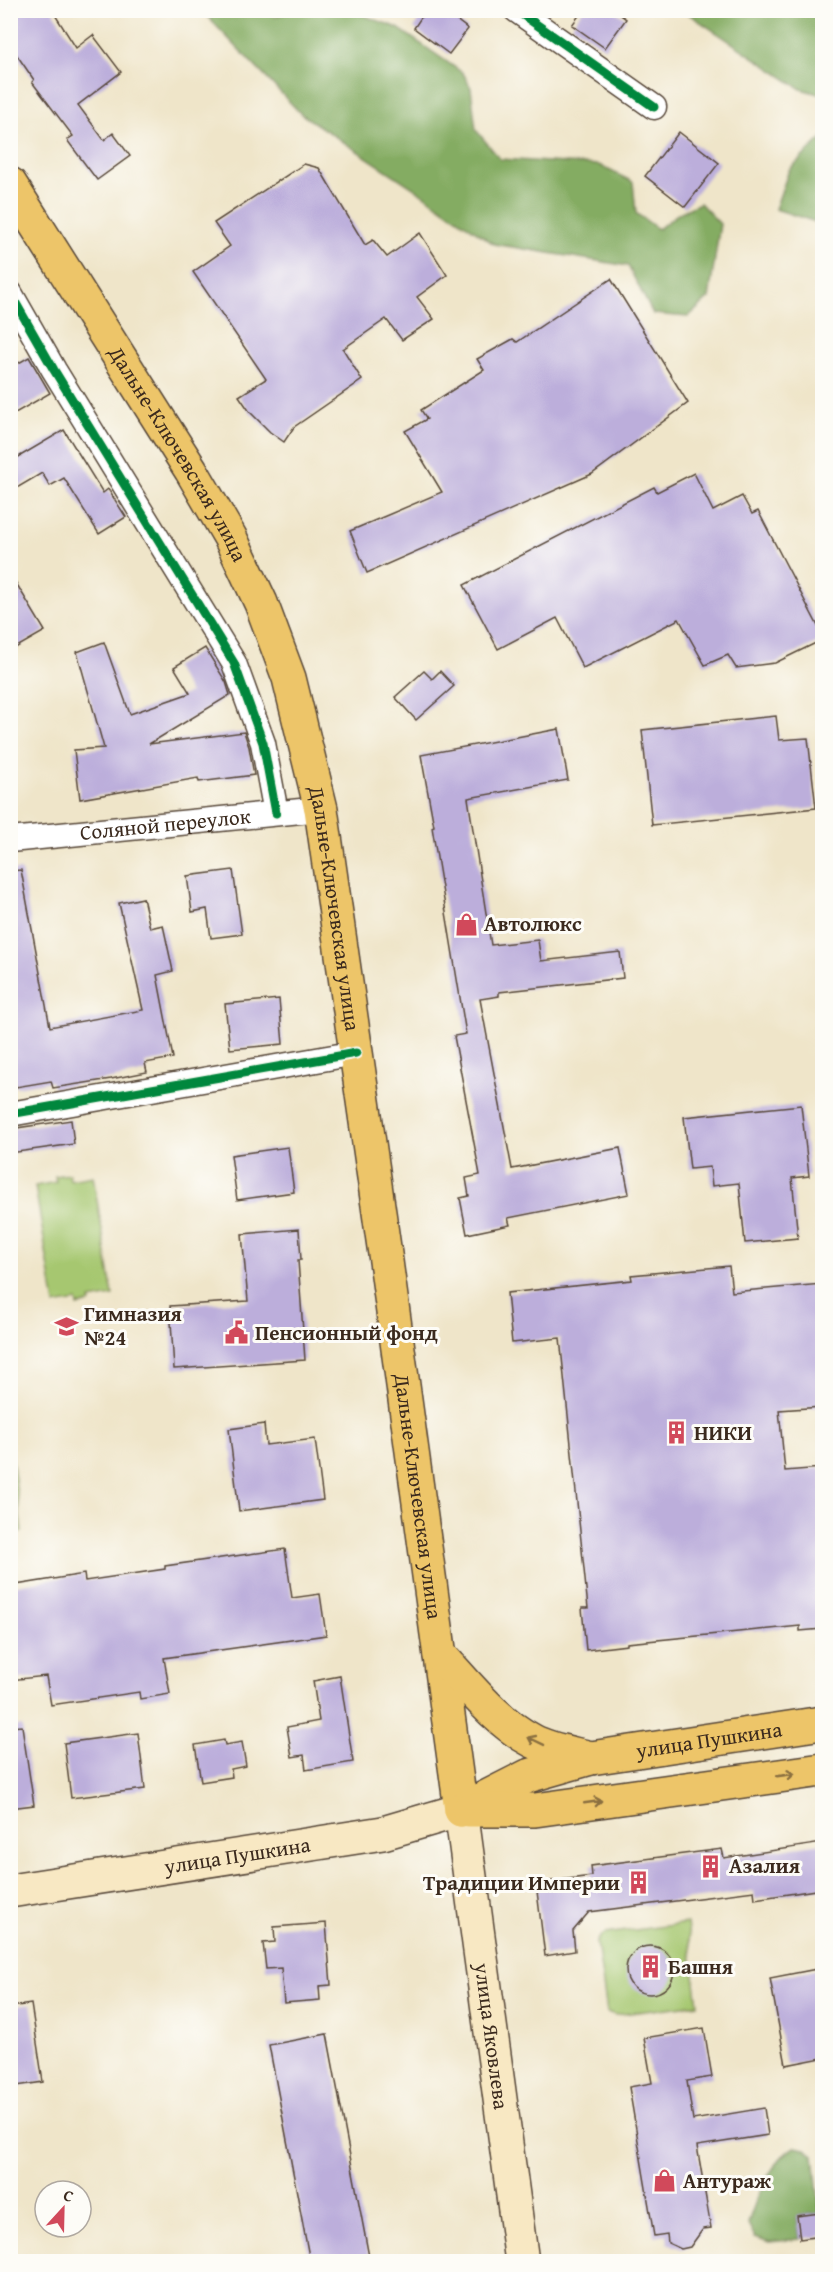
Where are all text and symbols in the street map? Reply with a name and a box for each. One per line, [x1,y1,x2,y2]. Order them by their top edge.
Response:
street label: Дальне-Ключевская улица [101,339,255,567]
street label: Дальне-Ключевская улица [301,781,369,1033]
street label: Соляной переулок [78,800,252,848]
place label: Автолюкс [484,908,582,939]
shop icon: Автолюкс [453,911,479,937]
place label: Гимназия №24 [84,1298,182,1353]
school or university icon: Гимназия №24 [53,1313,79,1339]
place label: Пенсионный фонд [255,1317,438,1348]
public building icon: Пенсионный фонд [224,1320,250,1346]
street label: Дальне-Ключевская улица [386,1371,451,1621]
place label: НИКИ [694,1417,752,1448]
building icon: НИКИ [663,1420,689,1446]
street label: улица Пушкина [633,1713,784,1766]
one-way arrow [527,1735,545,1747]
one-way arrow [776,1770,796,1781]
one-way arrow [583,1797,603,1808]
street label: улица Пушкина [161,1829,312,1882]
place label: Азалия [729,1850,800,1881]
building icon: Азалия [698,1853,724,1879]
place label: Традиции Империи [423,1867,620,1898]
building icon: Традиции Империи [625,1870,651,1896]
place label: Башня [668,1951,733,1982]
building icon: Башня [637,1954,663,1980]
street label: улица Яковлева [467,1960,517,2111]
place label: Антураж [683,2165,771,2196]
shop icon: Антураж [652,2168,678,2194]
north arrow [33,2179,93,2239]
text: С [60,2182,77,2208]

